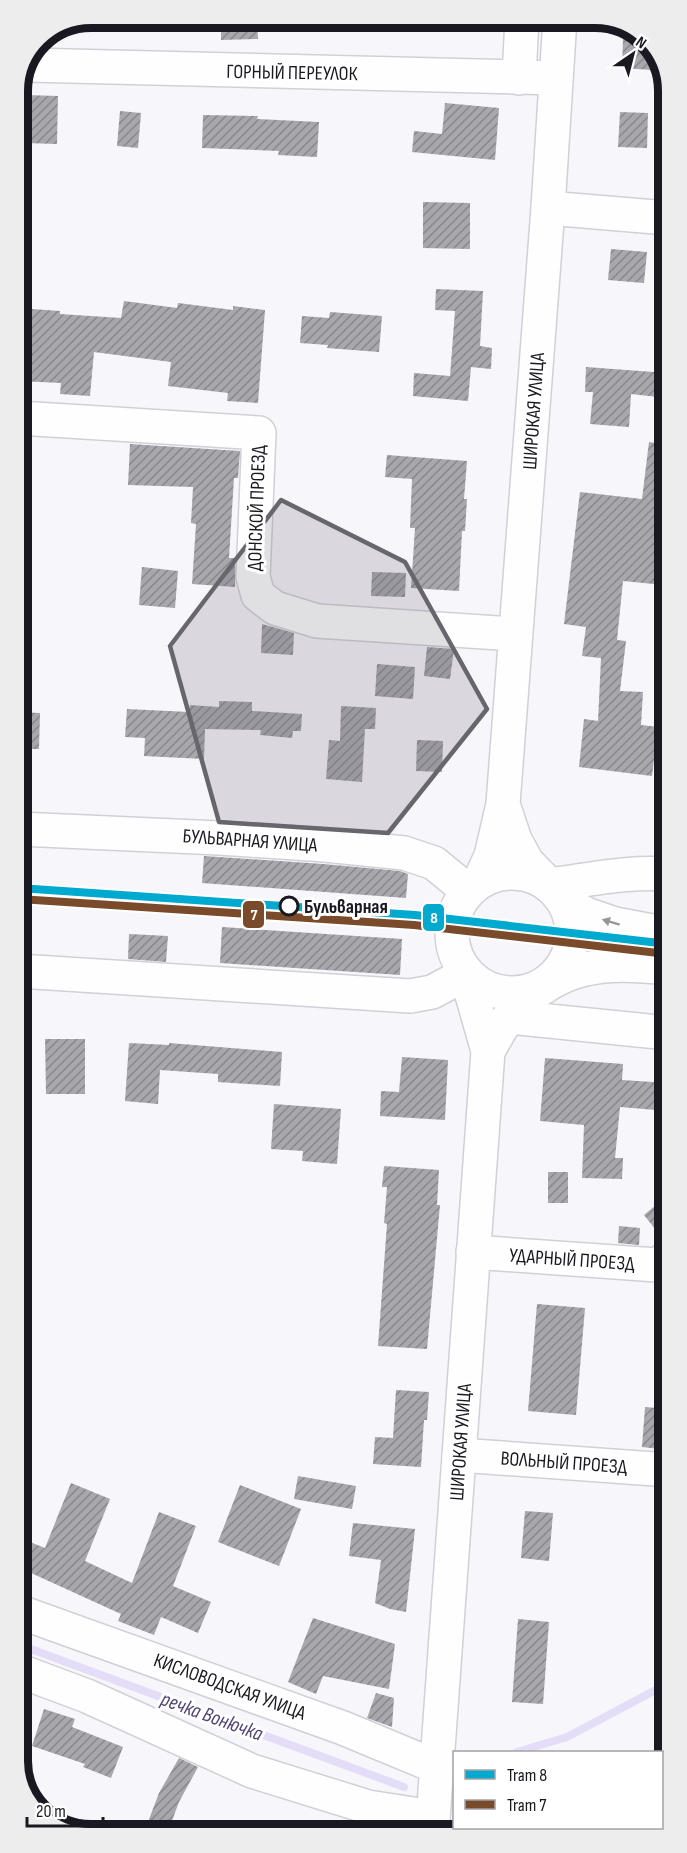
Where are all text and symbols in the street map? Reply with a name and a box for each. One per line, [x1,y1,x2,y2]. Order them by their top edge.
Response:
north arrow [603,24,663,84]
text: N [632,33,650,53]
street label: ГОРНЫЙ ПЕРЕУЛОК [226,60,358,86]
street label: ШИРОКАЯ УЛИЦА [518,351,550,470]
street label: ДОНСКОЙ ПРОЕЗД [243,444,271,571]
street label: БУЛЬВАРНАЯ УЛИЦА [182,824,319,858]
place label: Бульварная [304,895,388,919]
marker: Бульварная [279,896,299,916]
line badge: 7 [242,900,265,929]
line badge: 8 [422,903,445,932]
text: 7 [251,906,258,925]
text: 8 [430,909,438,928]
one-way arrow [601,917,619,926]
street label: УДАРНЫЙ ПРОЕЗД [508,1244,636,1276]
street label: ШИРОКАЯ УЛИЦА [445,1382,477,1501]
street label: ВОЛЬНЫЙ ПРОЕЗД [500,1447,629,1479]
street label: КИСЛОВОДСКАЯ УЛИЦА [150,1648,309,1726]
water label: речка Вонючка [157,1686,267,1747]
legend [453,1751,663,1829]
text: Tram 8 [507,1765,547,1786]
scale bar [27,1790,104,1828]
text: Tram 7 [507,1795,547,1816]
text: 20 m [36,1801,66,1822]

